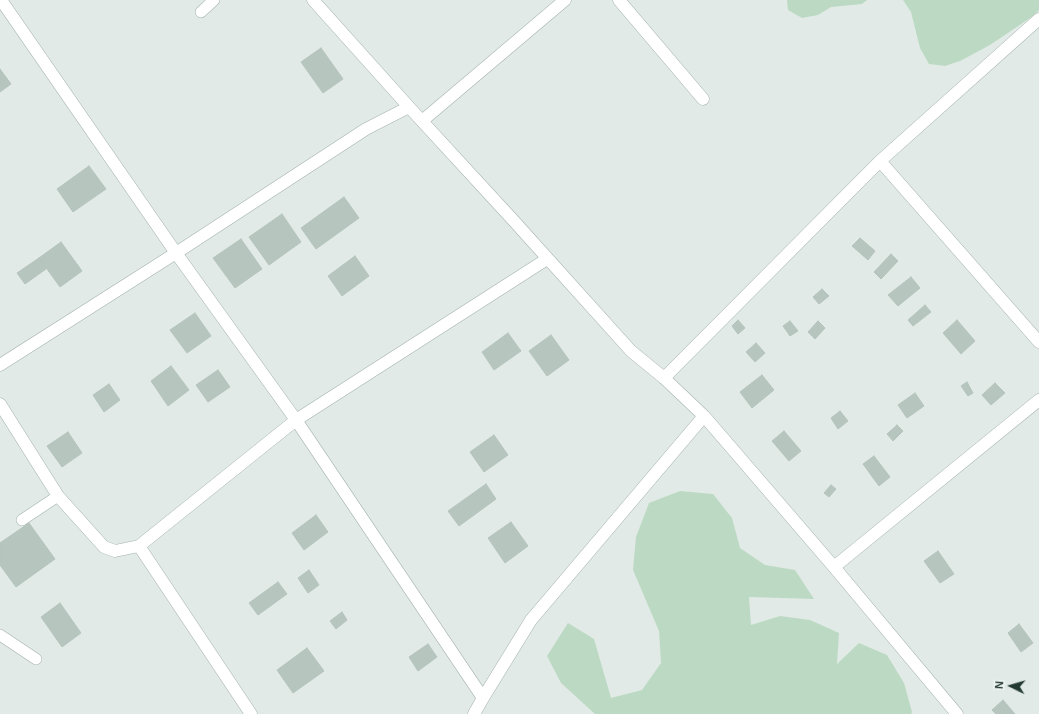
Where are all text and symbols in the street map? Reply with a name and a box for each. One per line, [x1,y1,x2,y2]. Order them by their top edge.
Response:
north arrow [991,666,1031,706]
text: N [993,680,1005,689]

